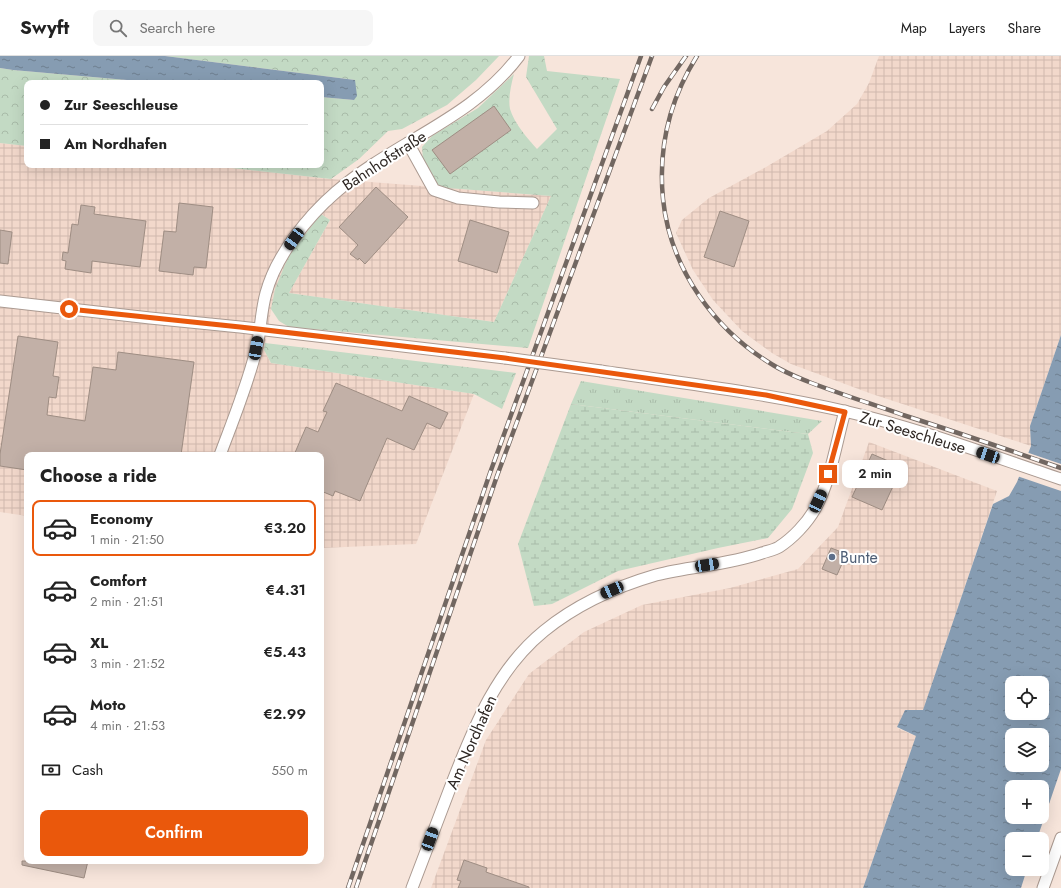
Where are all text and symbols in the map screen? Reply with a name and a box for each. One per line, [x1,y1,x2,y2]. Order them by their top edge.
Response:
search box [93,10,373,46]
text: Swyft [20,14,69,41]
icon: search [107,17,129,39]
text: Search here [139,17,215,39]
text: Map [901,18,927,38]
text: Layers [949,18,985,38]
text: Share [1007,18,1041,38]
text: Zur Seeschleuse [64,94,178,116]
street label: Bahnhofstraße [338,125,431,196]
text: Am Nordhafen [64,133,167,155]
car [282,226,306,252]
route start [60,300,78,318]
car [248,335,264,361]
street label: Zur Seeschleuse [857,405,969,460]
car [975,445,1001,465]
callout: 2 min [842,460,908,488]
text: Choose a ride [40,463,157,489]
text: 2 min [858,464,892,483]
route end [819,465,837,483]
car [807,488,829,514]
text: Economy [90,508,153,530]
icon: car [42,510,78,546]
text: €3.20 [264,517,306,539]
text: 1 min · 21:50 [90,530,164,549]
place label: Bunte [840,546,878,569]
marker: Bunte [827,552,837,562]
car [694,557,720,573]
text: Comfort [90,570,147,592]
icon: car [42,572,78,608]
text: €4.31 [266,579,306,601]
car [599,580,625,600]
text: 2 min · 21:51 [90,592,164,611]
text: XL [90,632,108,654]
icon: car [42,634,78,670]
text: €5.43 [264,641,306,663]
text: 3 min · 21:52 [90,654,165,673]
map controls [1005,676,1049,876]
button: locate [1005,676,1049,720]
street label: Am Nordhafen [440,691,502,793]
text: Moto [90,694,126,716]
icon: car [42,696,78,732]
text: €2.99 [263,703,306,725]
text: 4 min · 21:53 [90,716,165,735]
button: layers [1005,728,1049,772]
icon: cash [40,759,62,781]
text: Cash [72,759,103,781]
text: 550 m [271,761,308,780]
button: + [1005,780,1049,824]
button: Confirm [40,810,308,856]
car [420,826,440,852]
button: − [1005,832,1049,876]

